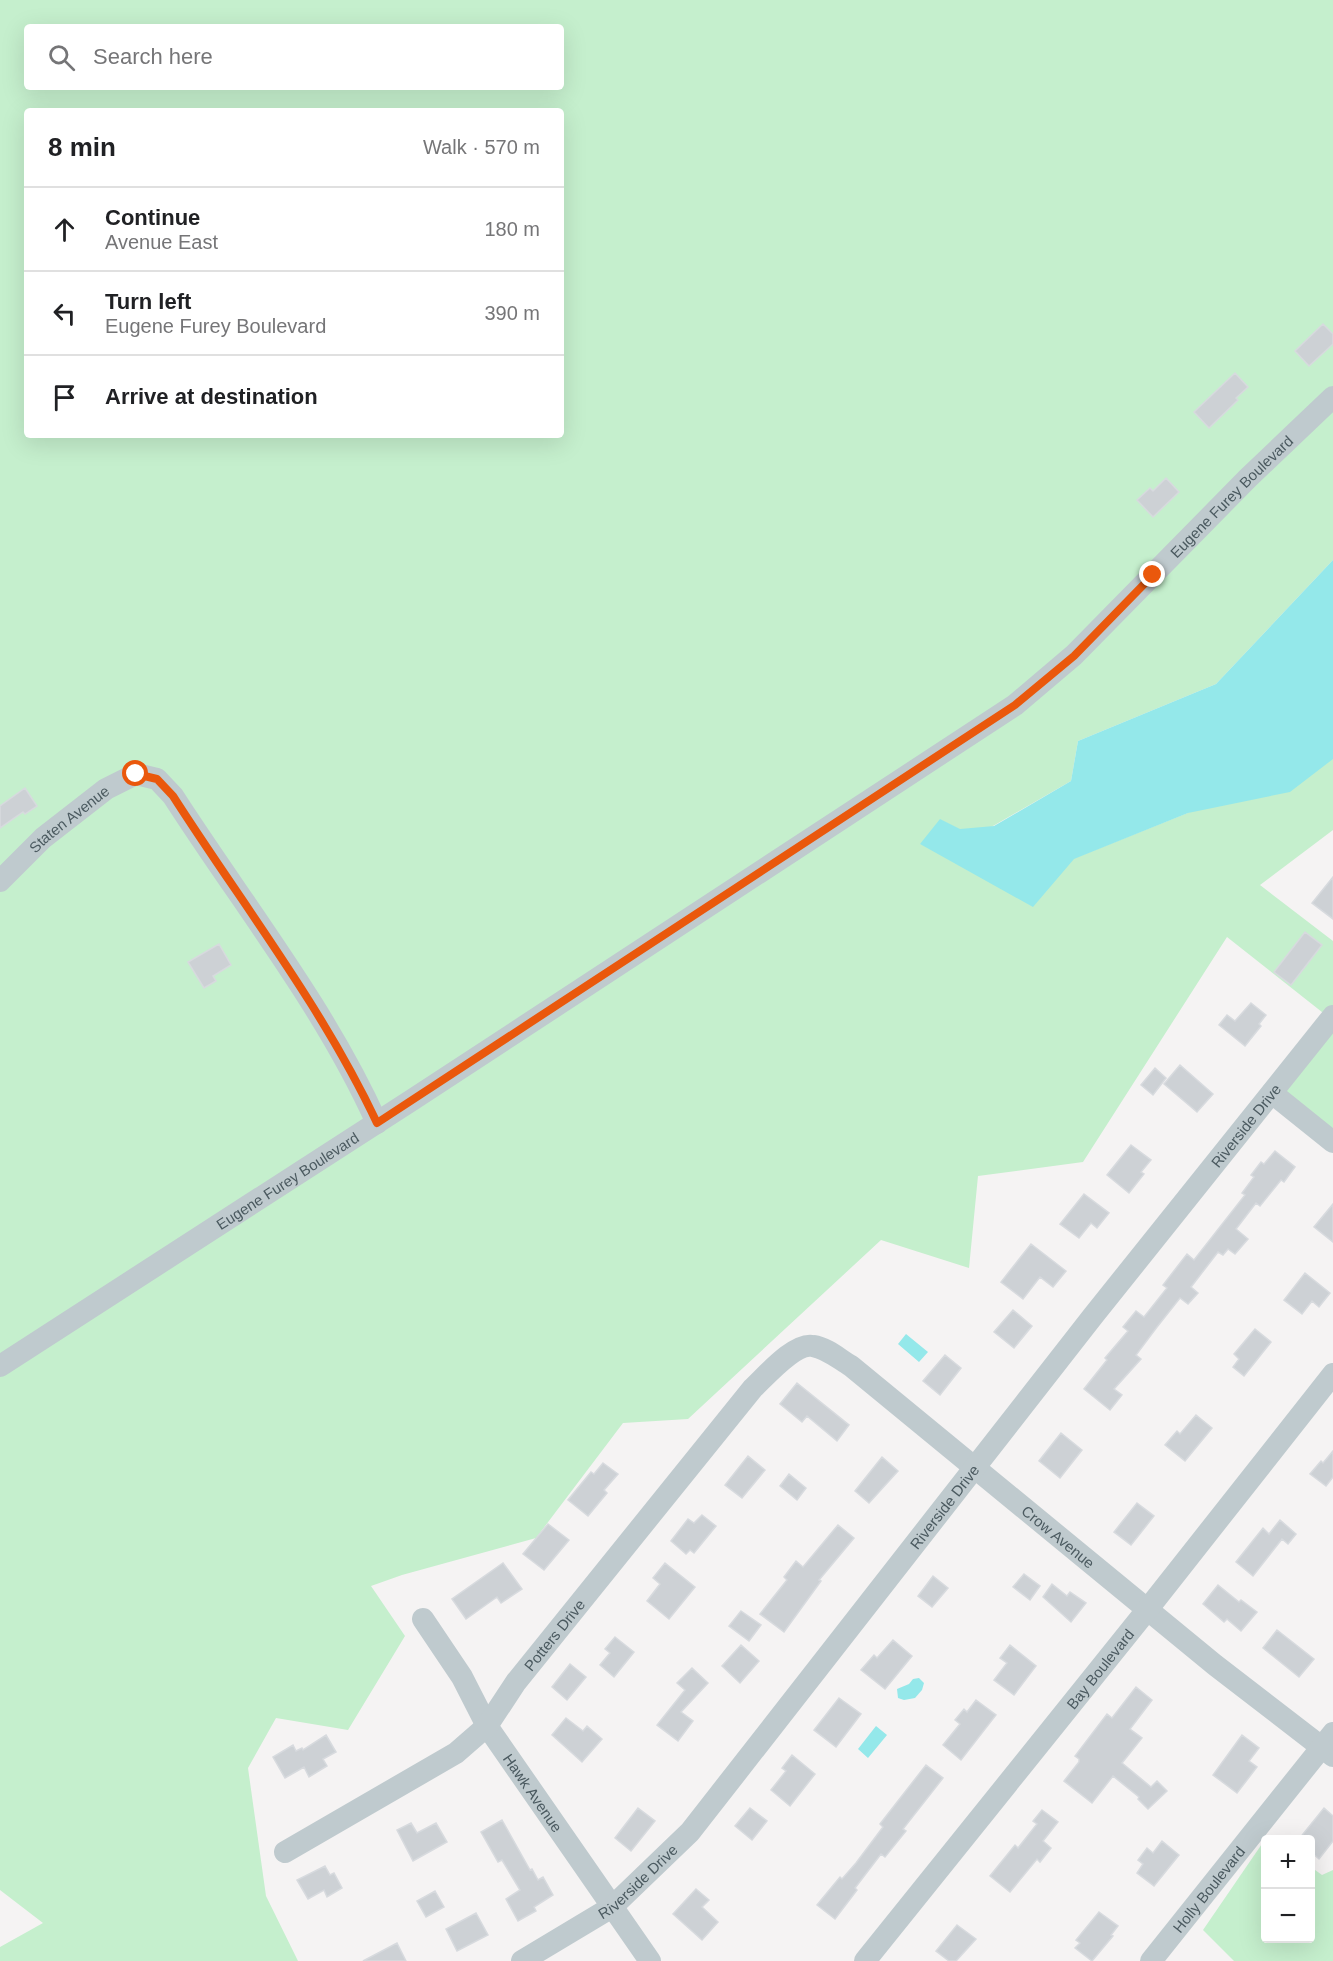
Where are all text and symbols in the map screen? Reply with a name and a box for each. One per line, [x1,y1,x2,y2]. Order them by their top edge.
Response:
search box [24,24,564,90]
icon: search [45,41,78,74]
text: Search here [93,44,213,69]
text: 8 min [48,132,116,162]
text: Walk · 570 m [423,136,540,158]
text: Continue [105,205,200,230]
icon: ahead [48,213,81,246]
text: 180 m [484,218,540,240]
text: Avenue East [105,231,218,253]
text: Turn left [105,289,191,314]
icon: left [48,297,81,330]
text: 390 m [484,302,540,324]
text: Eugene Furey Boulevard [105,315,326,337]
icon: arrive [48,381,81,414]
text: Arrive at destination [105,384,318,409]
street label: Eugene Furey Boulevard [1166,432,1296,561]
route end [1139,561,1165,587]
route start [122,760,148,786]
street label: Staten Avenue [25,782,112,856]
street label: Riverside Drive [1207,1080,1284,1170]
street label: Eugene Furey Boulevard [213,1128,362,1233]
street label: Riverside Drive [906,1461,982,1552]
street label: Crow Avenue [1019,1502,1098,1571]
street label: Potters Drive [520,1596,588,1674]
street label: Bay Boulevard [1063,1625,1137,1712]
street label: Hawk Avenue [500,1750,566,1835]
map controls [1261,1835,1315,1943]
button: + [1261,1835,1315,1889]
street label: Riverside Drive [595,1841,681,1922]
street label: Holly Boulevard [1169,1843,1248,1935]
button: − [1261,1889,1315,1943]

